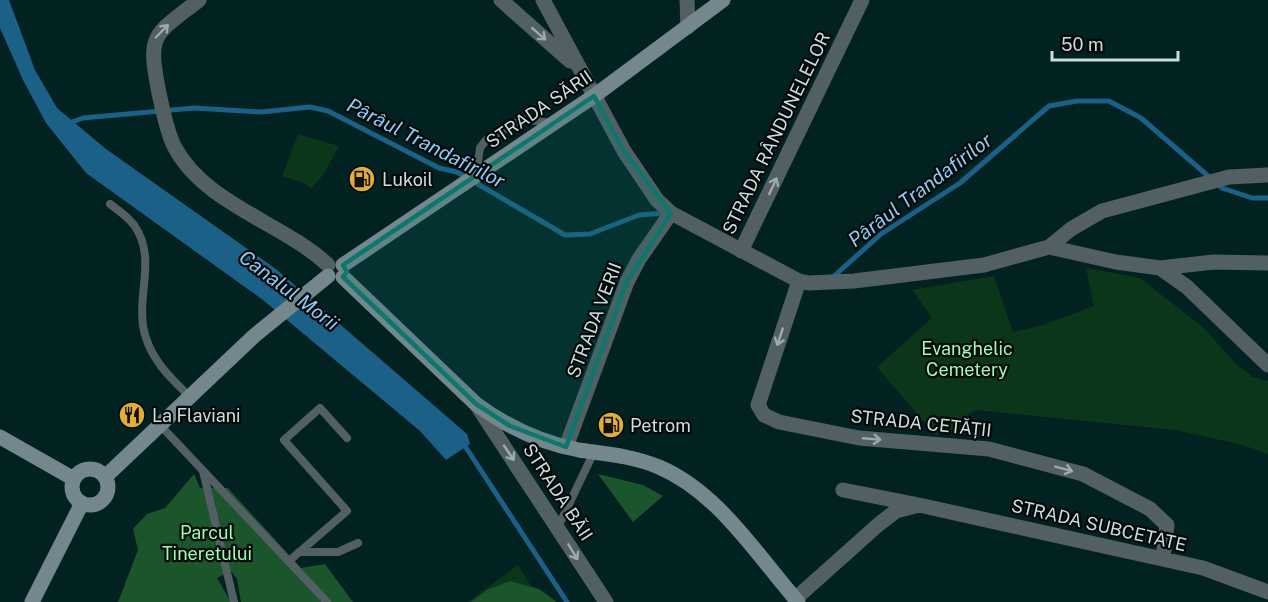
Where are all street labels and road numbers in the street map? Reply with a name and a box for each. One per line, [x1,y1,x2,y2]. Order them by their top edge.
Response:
street label: STRADA RÂNDUNELELOR [718,29,834,237]
street label: STRADA SĂRII [482,66,596,152]
street label: STRADA VERII [562,259,626,381]
street label: STRADA CETĂȚII [849,405,993,441]
street label: STRADA BĂII [519,440,597,544]
street label: STRADA SUBCETATE [1009,495,1189,555]

